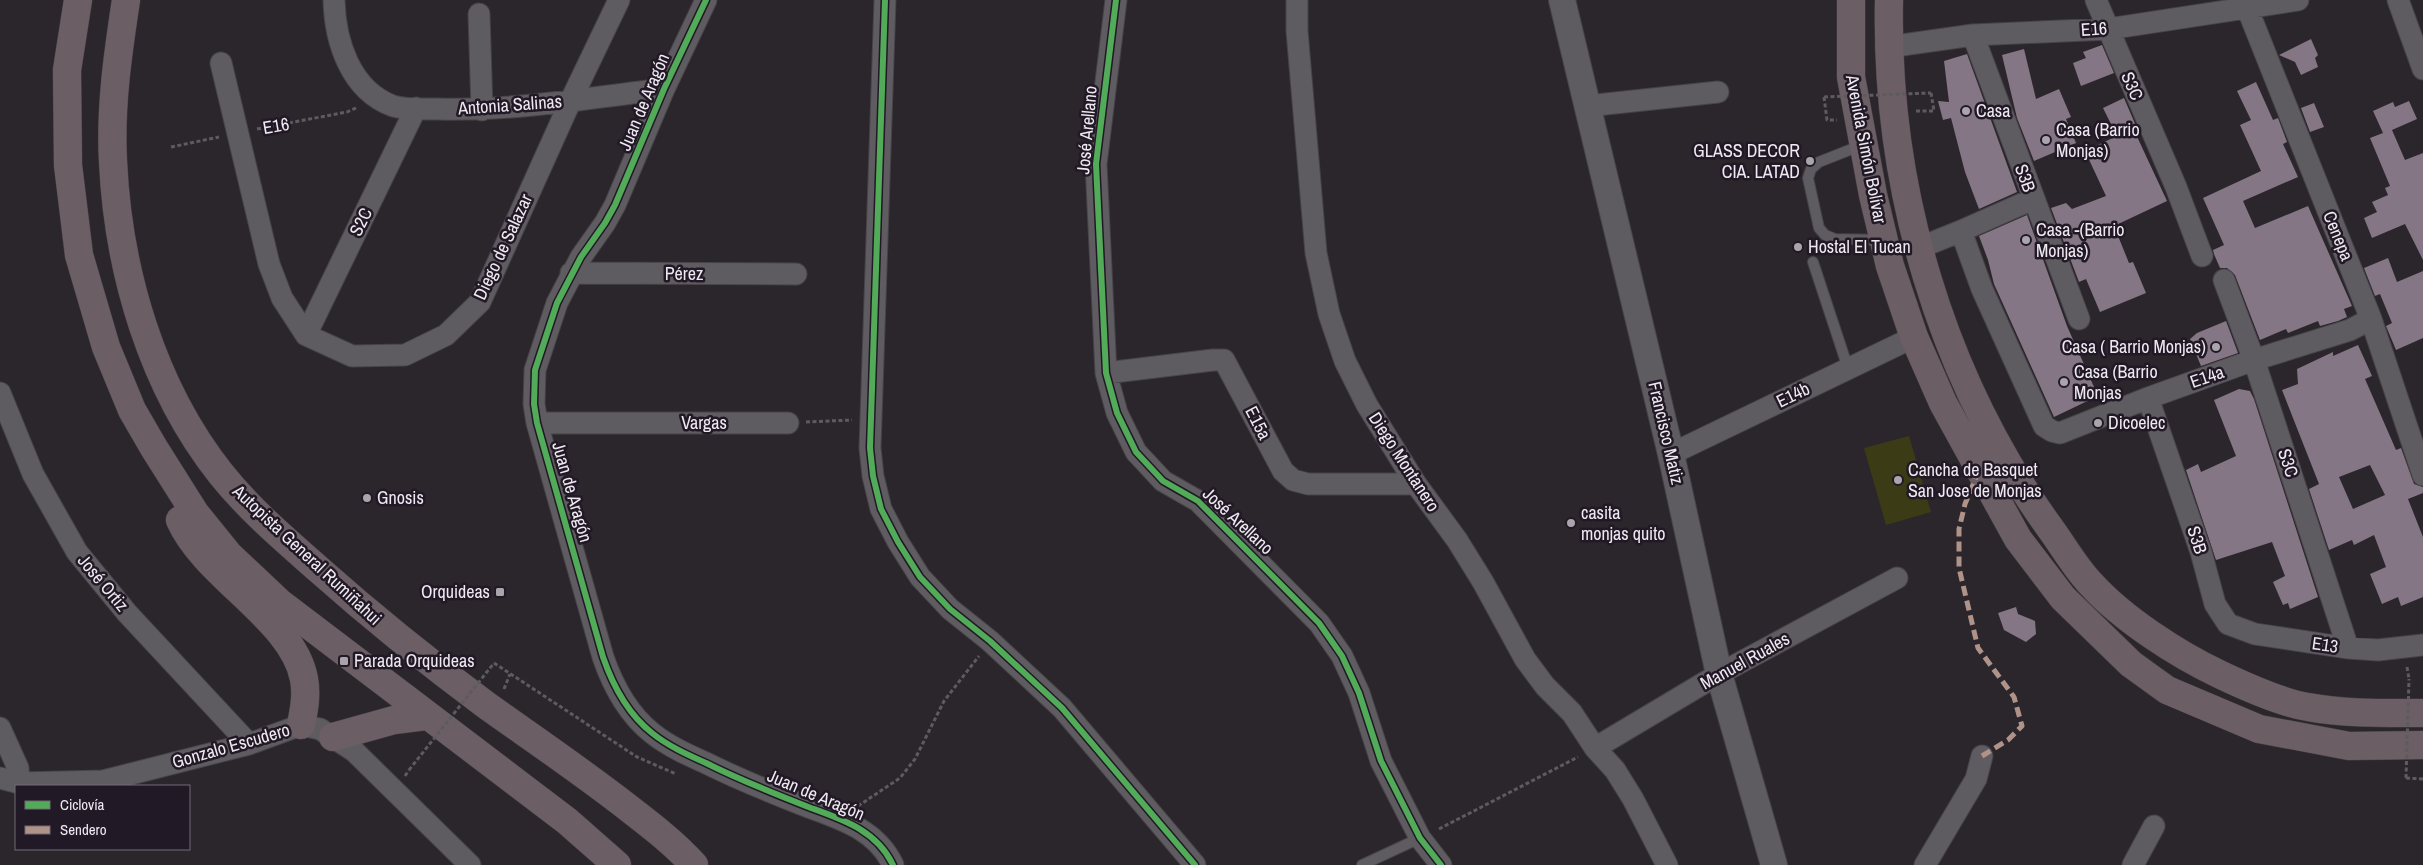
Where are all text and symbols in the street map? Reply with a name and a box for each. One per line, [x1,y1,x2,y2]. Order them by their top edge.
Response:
street label: E16 [2080,15,2108,42]
street label: Juan de Aragón [612,49,675,154]
street label: S3C [2115,68,2150,104]
street label: Avenida Simón Bolívar [1840,72,1893,225]
street label: José Arellano [1070,85,1103,175]
street label: Antonia Salinas [456,88,563,121]
place label: Casa [1976,98,2010,123]
marker: Casa [1960,105,1972,117]
street label: E16 [261,111,291,140]
place label: Casa (Barrio Monjas) [2056,117,2140,163]
marker: Casa (Barrio Monjas) [2040,134,2052,146]
place label: GLASS DECOR CIA. LATAD [1693,138,1800,184]
marker: GLASS DECOR CIA. LATAD [1804,155,1816,167]
street label: S3B [2009,160,2042,195]
street label: Diego de Salazar [467,190,538,304]
street label: S2C [343,203,378,240]
street label: Cenepa [2317,207,2360,264]
place label: Casa -(Barrio Monjas) [2036,217,2125,263]
place label: Hostal El Tucan [1808,234,1911,259]
marker: Casa -(Barrio Monjas) [2020,234,2032,246]
marker: Hostal El Tucan [1792,241,1804,253]
street label: Pérez [665,261,703,286]
place label: Casa ( Barrio Monjas) [2062,334,2206,359]
marker: Casa ( Barrio Monjas) [2210,341,2222,353]
place label: Casa (Barrio Monjas [2074,359,2158,405]
street label: E14a [2186,359,2227,394]
street label: E14b [1772,376,1814,413]
marker: Casa (Barrio Monjas [2058,376,2070,388]
street label: Francisco Matiz [1642,379,1690,487]
street label: E15a [1239,402,1277,444]
street label: Diego Montanero [1363,407,1446,516]
street label: Vargas [681,410,727,435]
place label: Dicoelec [2108,410,2165,435]
marker: Dicoelec [2092,417,2104,429]
street label: Juan de Aragón [546,439,599,545]
street label: S3C [2272,445,2305,480]
place label: Cancha de Basquet San Jose de Monjas [1908,457,2042,503]
marker: Cancha de Basquet San Jose de Monjas [1892,474,1904,486]
street label: Autopista General Rumiñahui [227,478,387,630]
street label: José Arellano [1197,481,1279,560]
place label: Gnosis [377,485,424,510]
marker: Gnosis [361,492,373,504]
place label: casita monjas quito [1581,500,1666,546]
marker: casita monjas quito [1565,517,1577,529]
street label: S3B [2181,523,2214,557]
street label: José Ortiz [72,549,135,616]
place label: Orquideas [421,579,490,604]
marker: Orquideas [494,586,506,598]
street label: Manuel Ruales [1696,626,1794,695]
street label: E13 [2310,630,2340,659]
place label: Parada Orquideas [354,648,475,673]
marker: Parada Orquideas [338,655,350,667]
street label: Gonzalo Escudero [169,717,293,774]
street label: Juan de Aragón [764,763,869,826]
legend [15,785,190,850]
text: Ciclovía [60,794,105,815]
text: Sendero [60,819,107,840]

